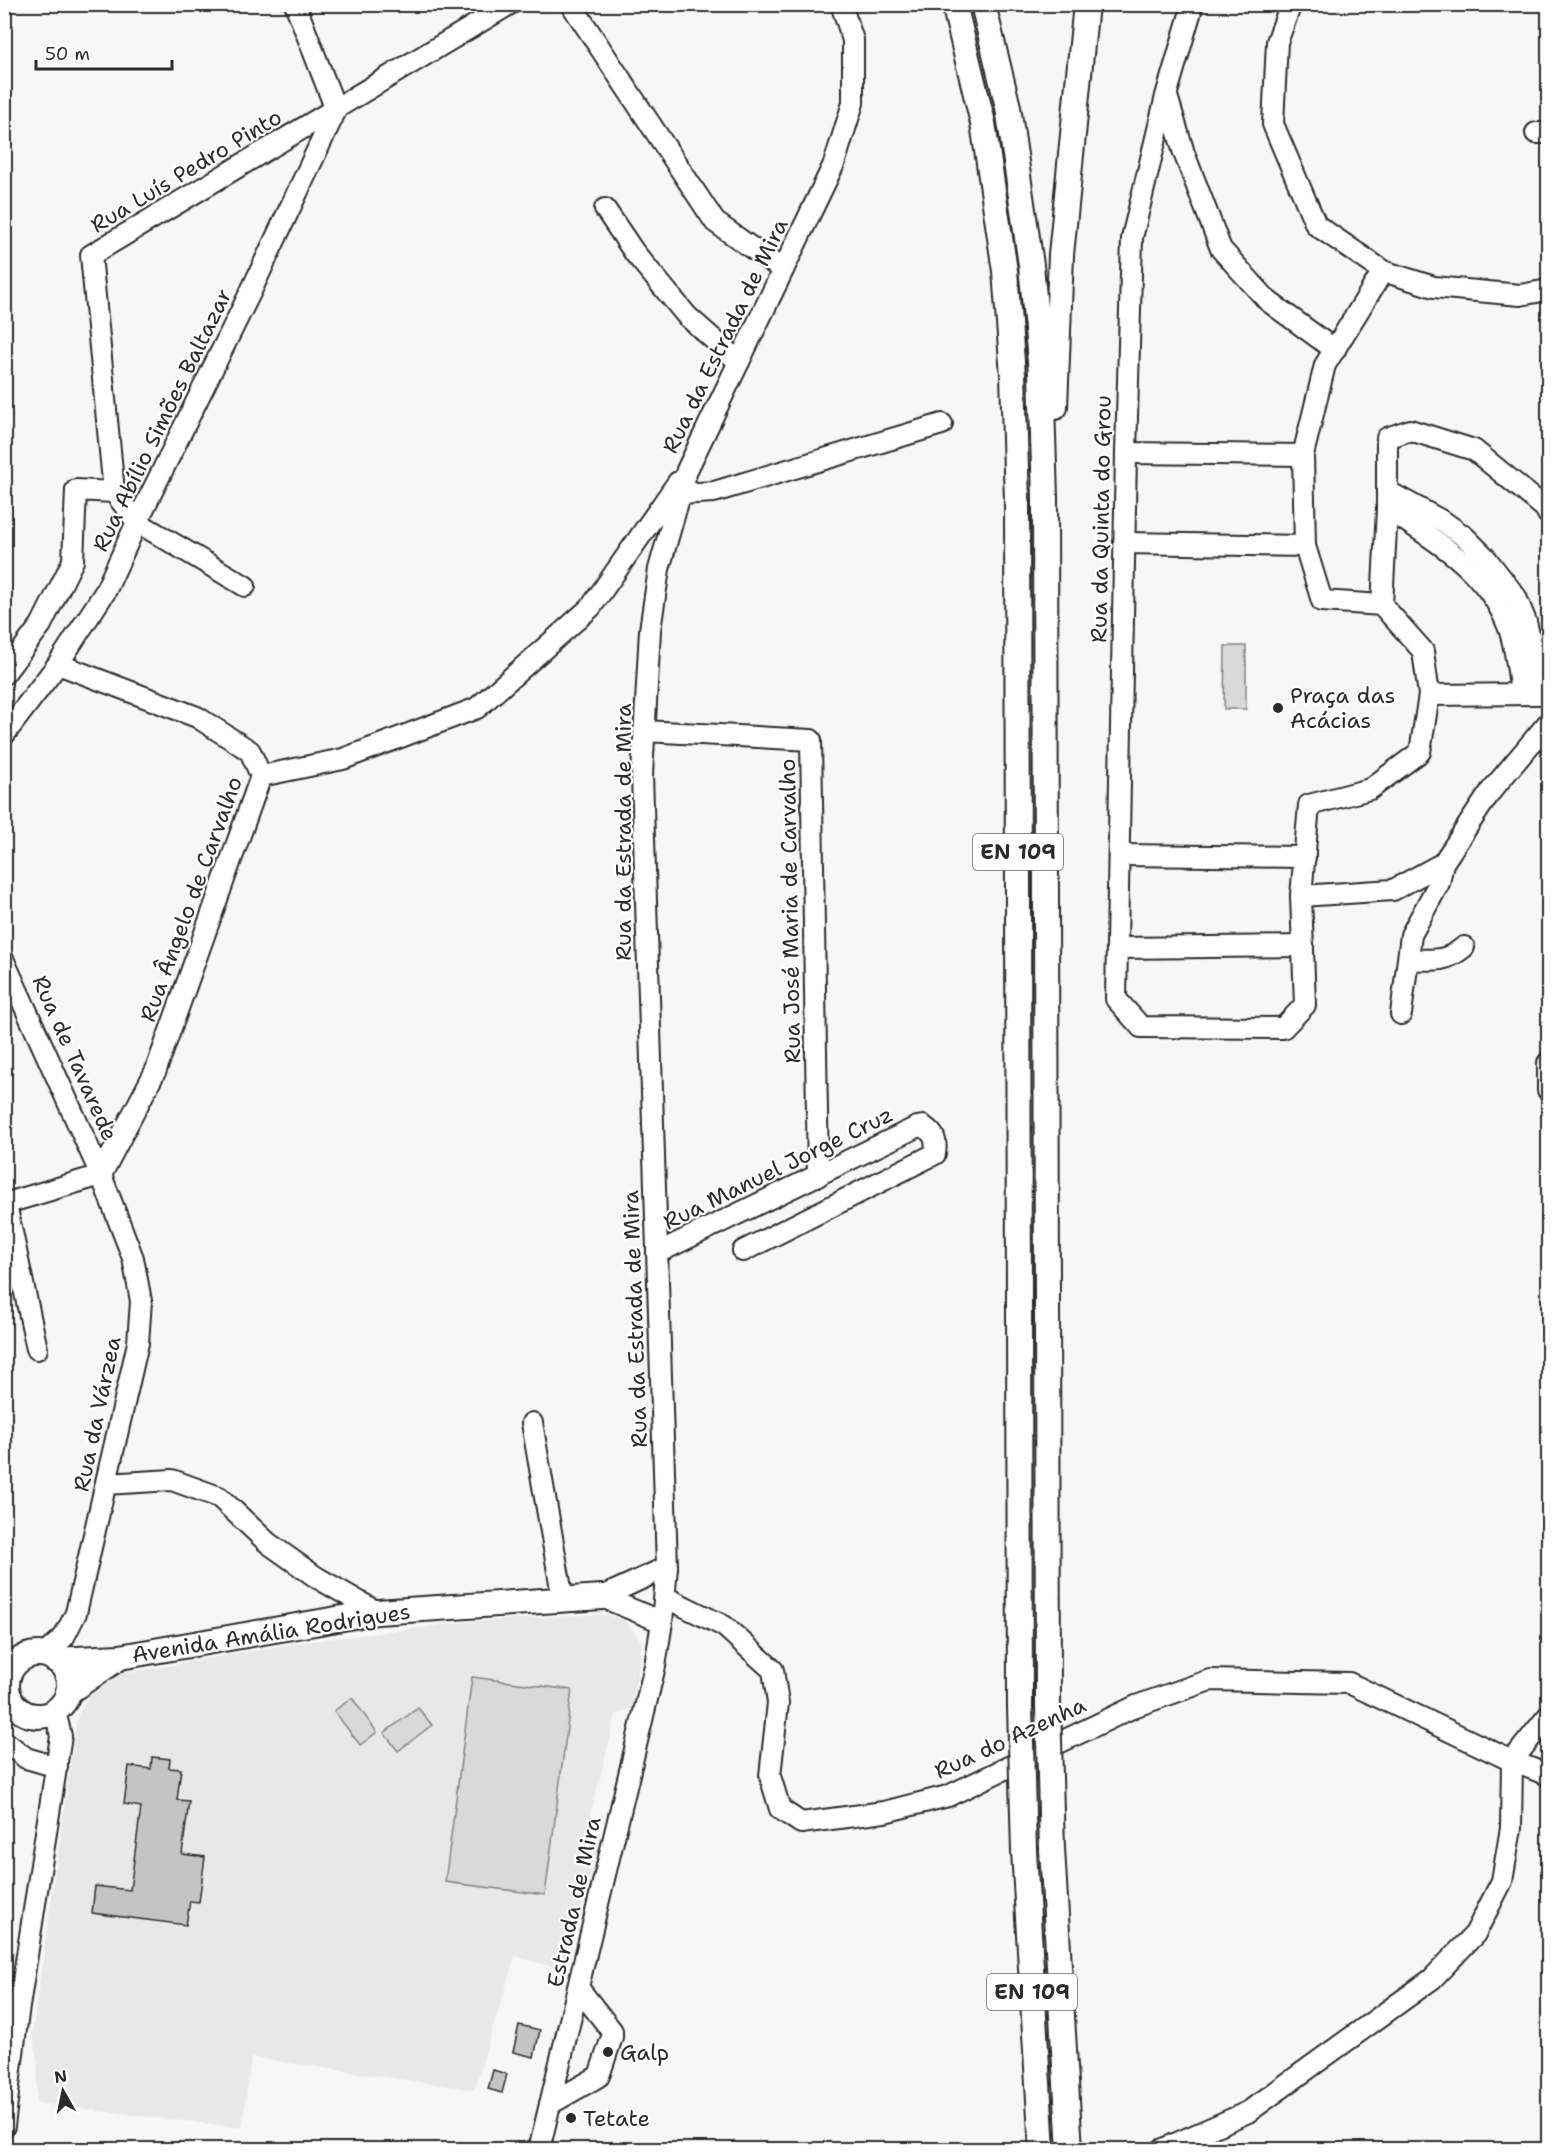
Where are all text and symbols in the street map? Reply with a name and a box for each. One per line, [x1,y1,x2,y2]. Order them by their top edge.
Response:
scale bar [36,33,172,71]
text: 50 m [45,42,90,66]
street label: Rua Luís Pedro Pinto [85,102,287,240]
street label: Rua da Estrada de Mira [656,214,795,458]
street label: Rua Abílio Simões Baltazar [86,284,238,556]
street label: Rua da Quinta do Grou [1084,395,1118,643]
place label: Praça das Acácias [1290,681,1395,735]
marker: Praça das Acácias [1271,701,1285,715]
street label: Rua da Estrada de Mira [609,703,638,961]
street label: Rua José Maria de Carvalho [773,758,807,1064]
street label: Rua Ângelo de Carvalho [133,772,249,1026]
road number: EN 109 [973,834,1063,870]
street label: Rua de Tavarede [26,971,124,1145]
street label: Rua Manuel Jorge Cruz [658,1100,898,1236]
street label: Rua da Estrada de Mira [616,1190,654,1448]
street label: Rua da Várzea [66,1333,128,1494]
street label: Avenida Amália Rodrigues [130,1597,412,1669]
street label: Rua do Azenha [930,1690,1091,1786]
street label: Estrada de Mira [540,1814,608,1990]
road number: EN 109 [987,1974,1077,2010]
place label: Galp [620,2038,669,2067]
marker: Galp [601,2045,615,2059]
north arrow [33,2061,93,2121]
text: N [53,2065,69,2088]
place label: Tetate [583,2104,650,2133]
marker: Tetate [564,2111,578,2125]

